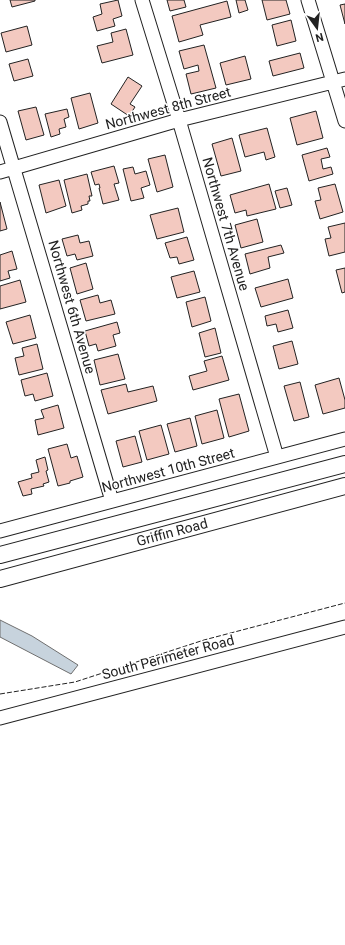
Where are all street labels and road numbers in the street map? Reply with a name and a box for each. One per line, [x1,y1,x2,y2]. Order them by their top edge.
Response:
street label: Northwest 8th Street [104,83,233,132]
street label: Northwest 7th Avenue [199,155,253,293]
street label: Northwest 6th Avenue [45,238,99,376]
street label: Northwest 10th Street [100,444,237,495]
street label: Griffin Road [135,515,209,549]
street label: South Perimeter Road [100,632,236,682]

